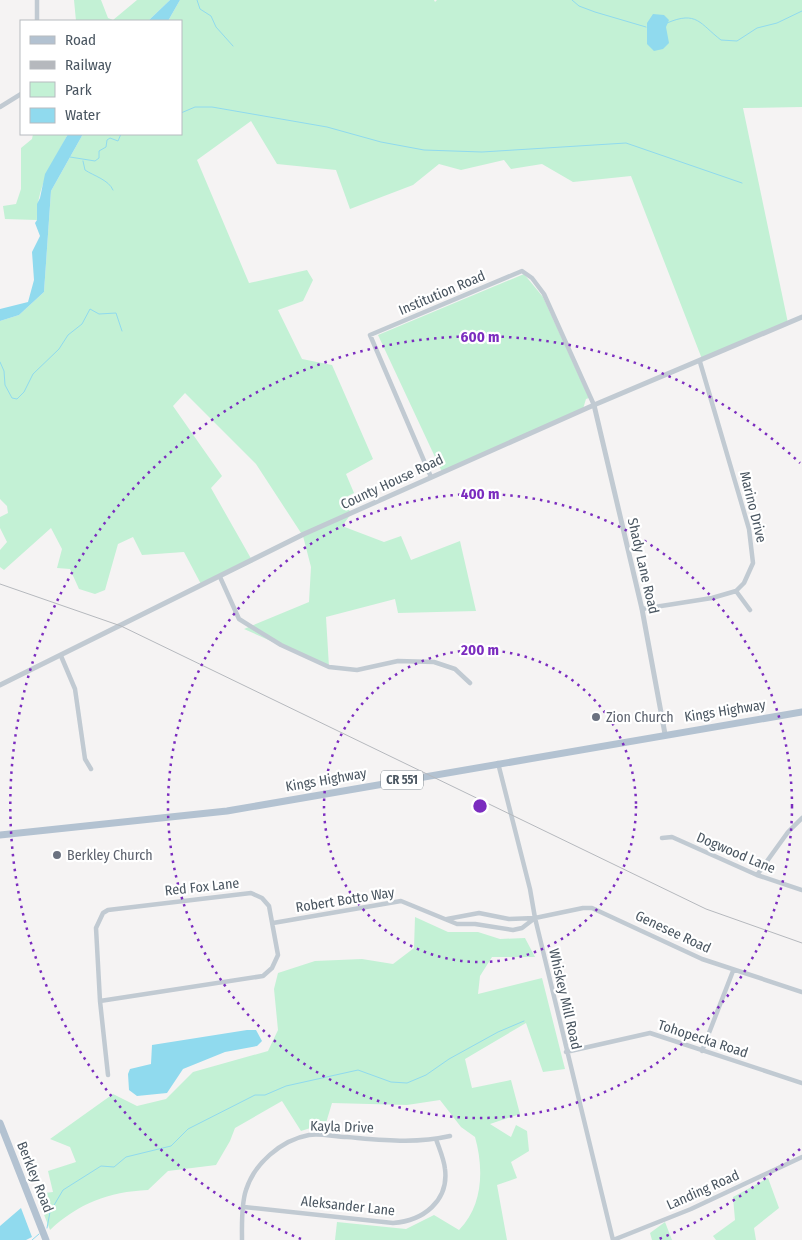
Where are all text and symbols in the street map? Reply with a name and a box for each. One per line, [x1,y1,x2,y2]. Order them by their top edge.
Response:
legend [20,20,182,135]
text: Road [65,31,96,49]
text: Railway [65,56,112,74]
text: Park [65,81,92,99]
text: Water [65,106,101,124]
street label: Institution Road [396,267,488,319]
text: 600 m [461,328,499,346]
street label: County House Road [338,451,446,513]
street label: Marino Drive [736,470,770,544]
text: 400 m [461,485,499,503]
street label: Shady Lane Road [624,516,662,616]
text: 200 m [460,641,499,659]
street label: Kings Highway [683,696,768,726]
place label: Zion Church [606,709,674,726]
marker: Zion Church [590,711,602,723]
street label: Kings Highway [284,764,369,795]
road number: CR 551 [381,770,423,790]
centre of rings [471,797,489,815]
street label: Dogwood Lane [694,829,778,877]
place label: Berkley Church [67,847,153,864]
marker: Berkley Church [51,849,63,861]
street label: Red Fox Lane [164,875,240,899]
street label: Robert Botto Way [295,884,396,916]
street label: Genesee Road [633,907,713,957]
street label: Whiskey Mill Road [545,947,585,1051]
street label: Tohopecka Road [656,1016,750,1062]
street label: Kayla Drive [310,1117,374,1137]
street label: Berkley Road [13,1139,57,1215]
street label: Landing Road [664,1166,742,1214]
street label: Aleksander Lane [300,1193,396,1219]

